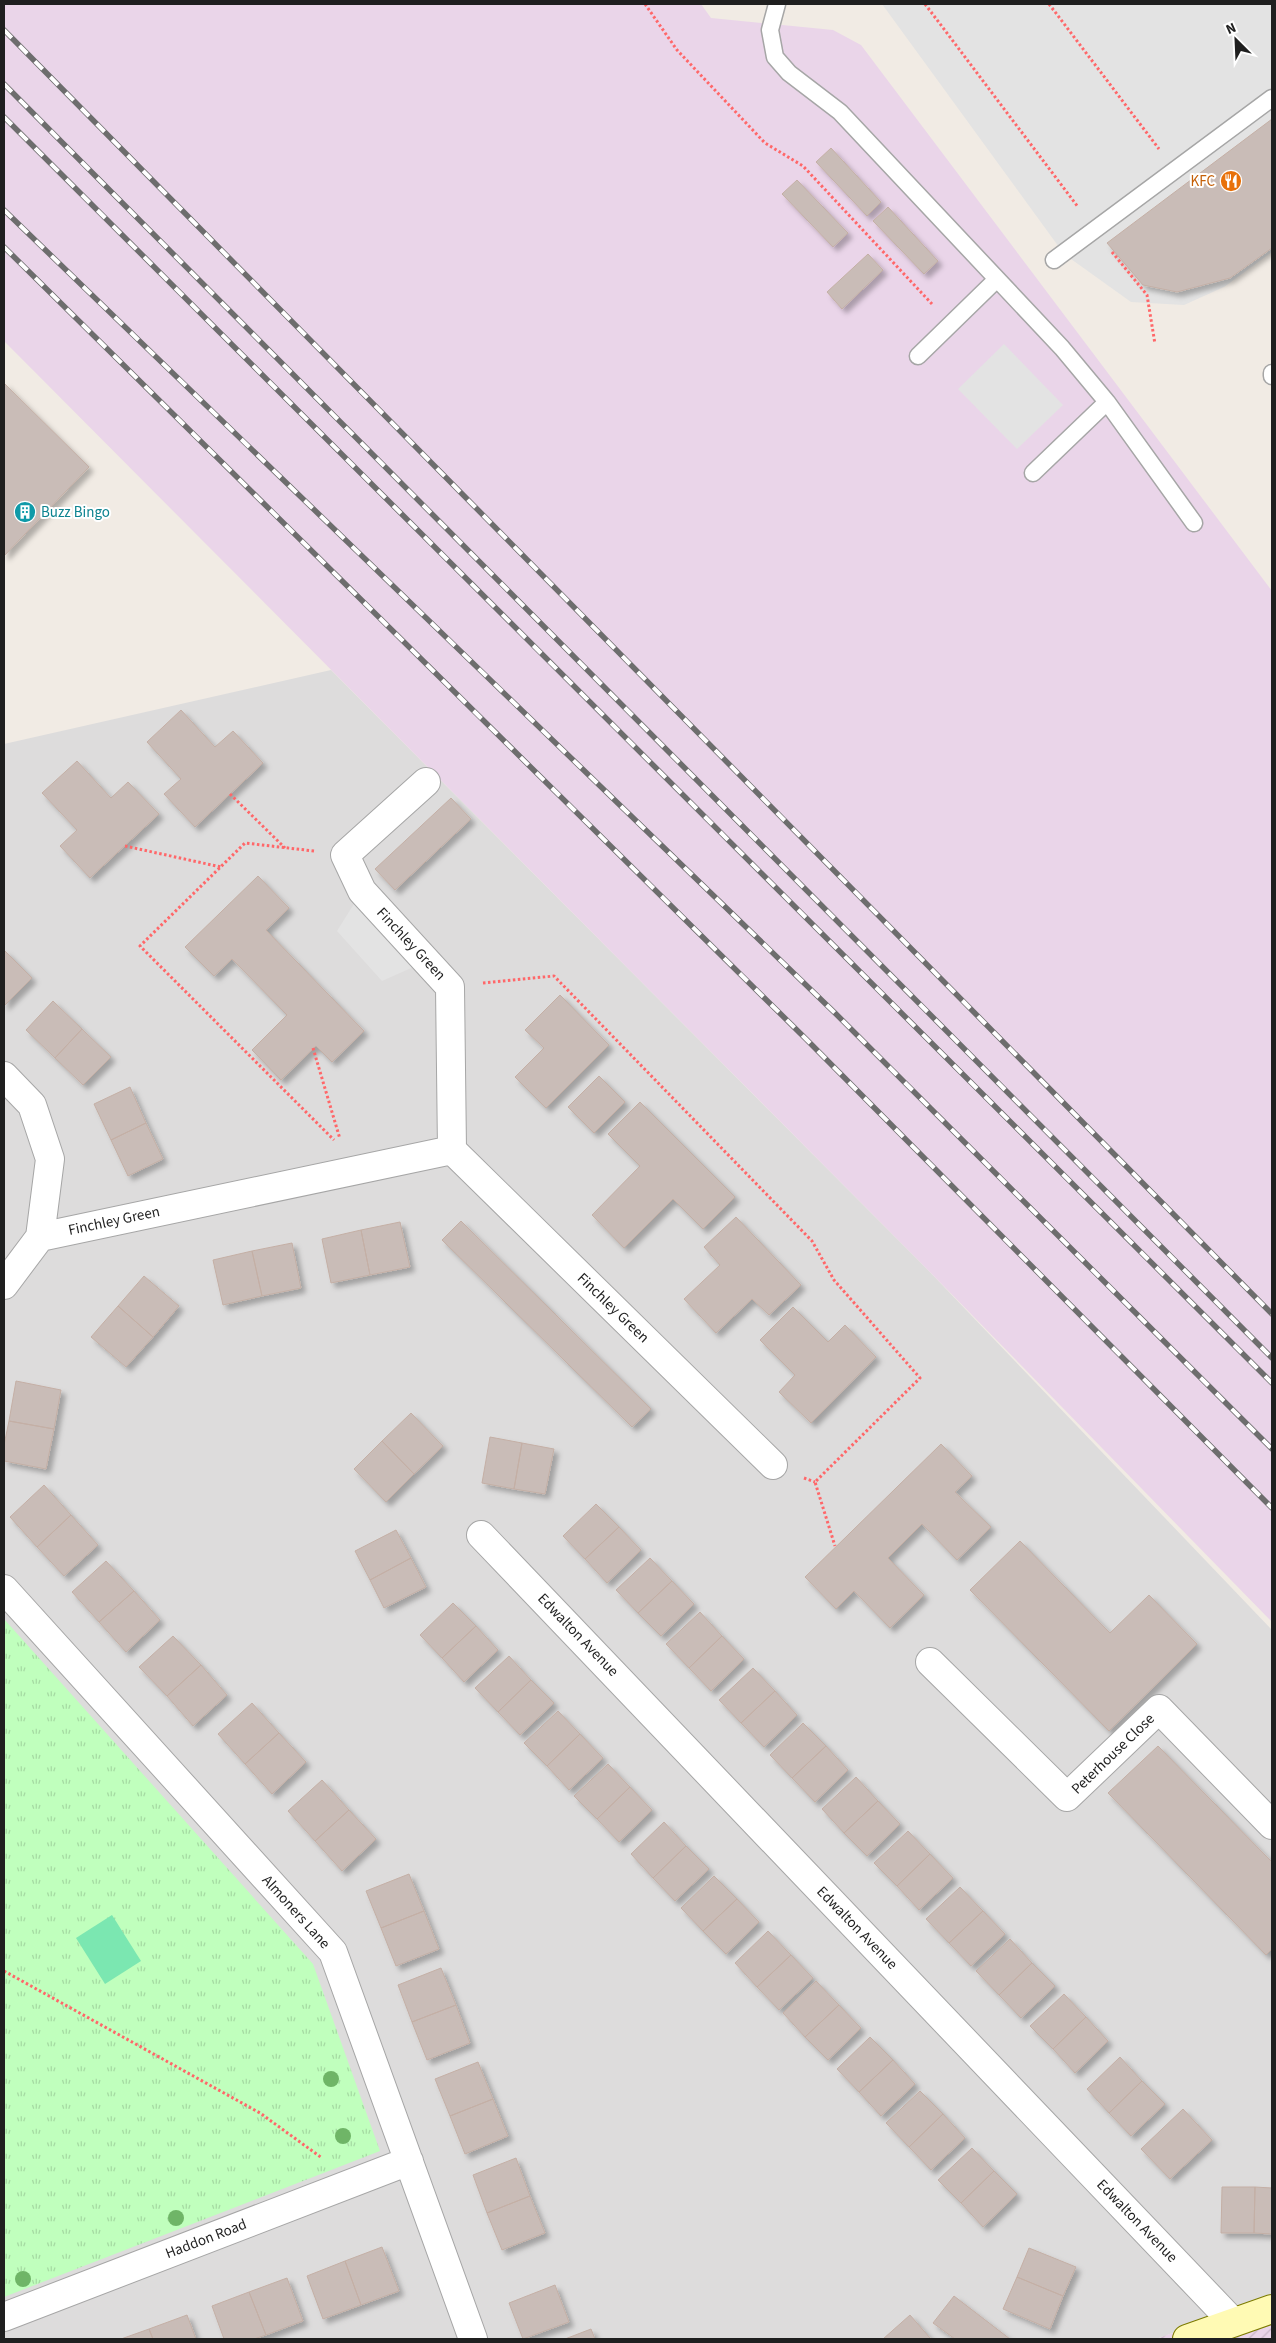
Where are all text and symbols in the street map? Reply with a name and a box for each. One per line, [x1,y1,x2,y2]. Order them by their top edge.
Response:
north arrow [1211,15,1261,65]
text: N [1223,18,1239,40]
restaurant icon: KFC [1219,169,1243,193]
place label: KFC [1190,171,1215,192]
building icon: Buzz Bingo [13,500,37,524]
place label: Buzz Bingo [41,502,110,523]
street label: Finchley Green [372,903,450,985]
street label: Finchley Green [66,1201,162,1241]
street label: Finchley Green [572,1268,654,1348]
street label: Edwalton Avenue [533,1589,623,1681]
street label: Peterhouse Close [1067,1709,1159,1799]
street label: Almoners Lane [257,1870,335,1954]
street label: Edwalton Avenue [812,1882,902,1974]
street label: Edwalton Avenue [1092,2175,1182,2267]
street label: Haddon Road [162,2214,250,2264]

